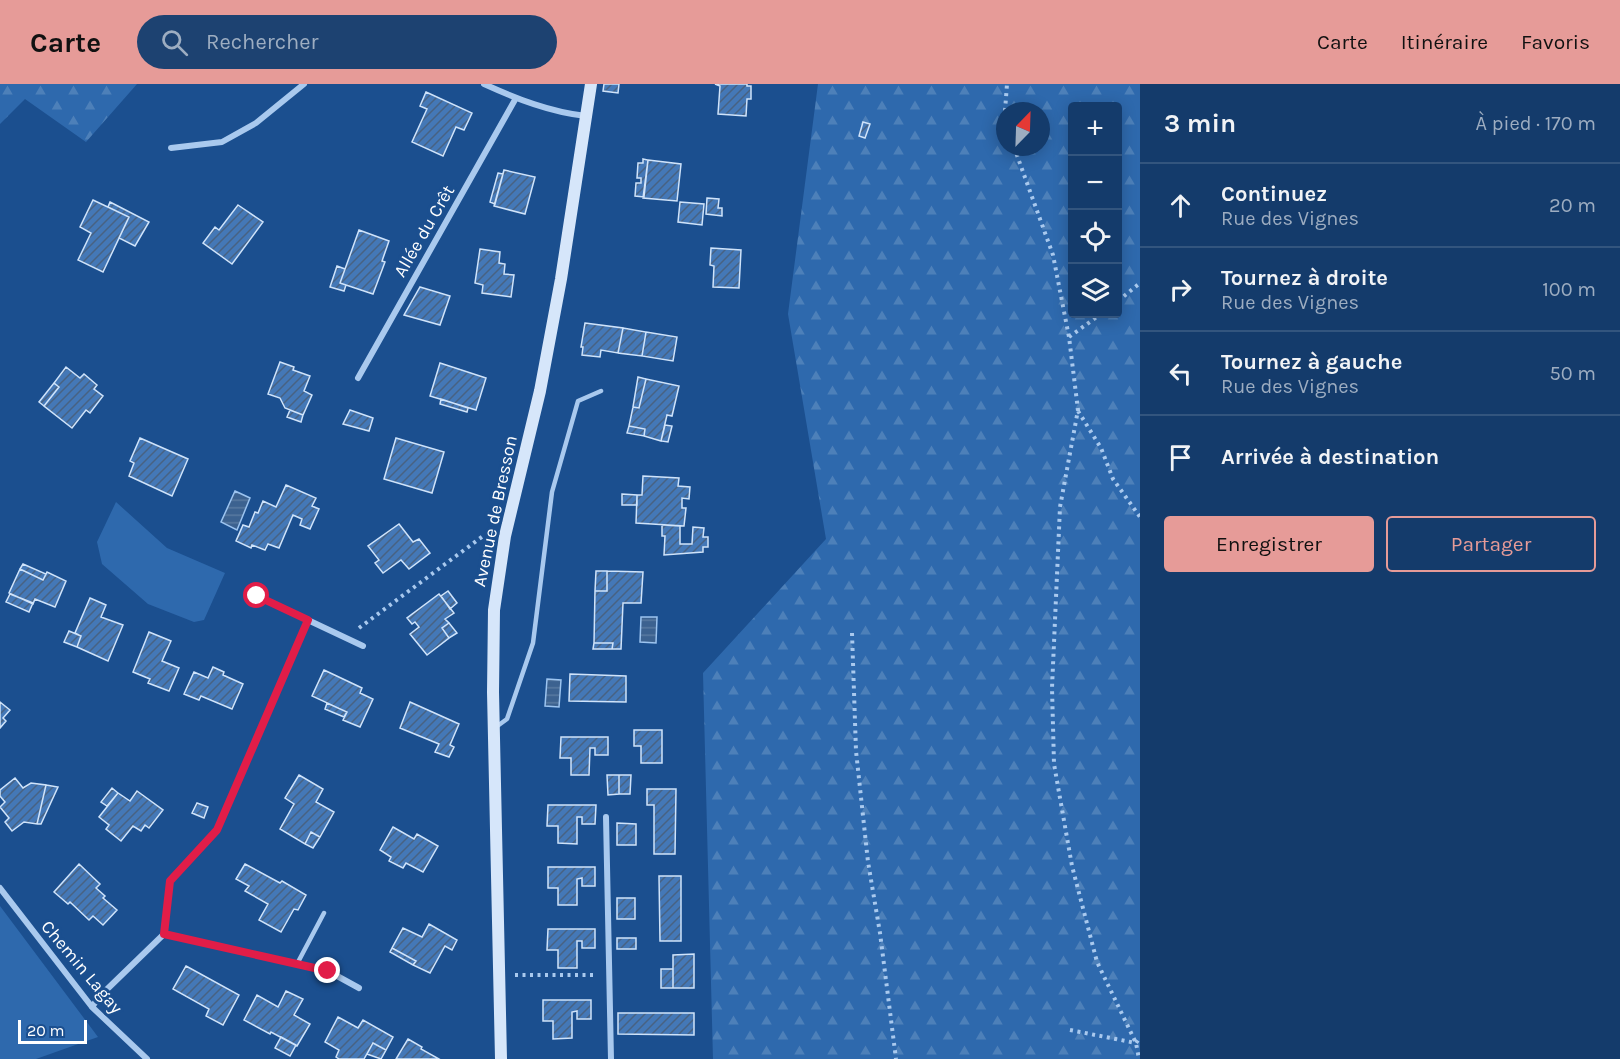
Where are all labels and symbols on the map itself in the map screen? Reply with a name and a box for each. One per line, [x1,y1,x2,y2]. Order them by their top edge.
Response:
north arrow [996,102,1050,156]
street label: Allée du Crêt [389,181,459,281]
street label: Avenue de Bresson [468,433,522,589]
route start [243,582,269,608]
street label: Chemin Lagay [37,916,128,1019]
route end [314,957,340,983]
scale bar [18,1017,87,1044]

